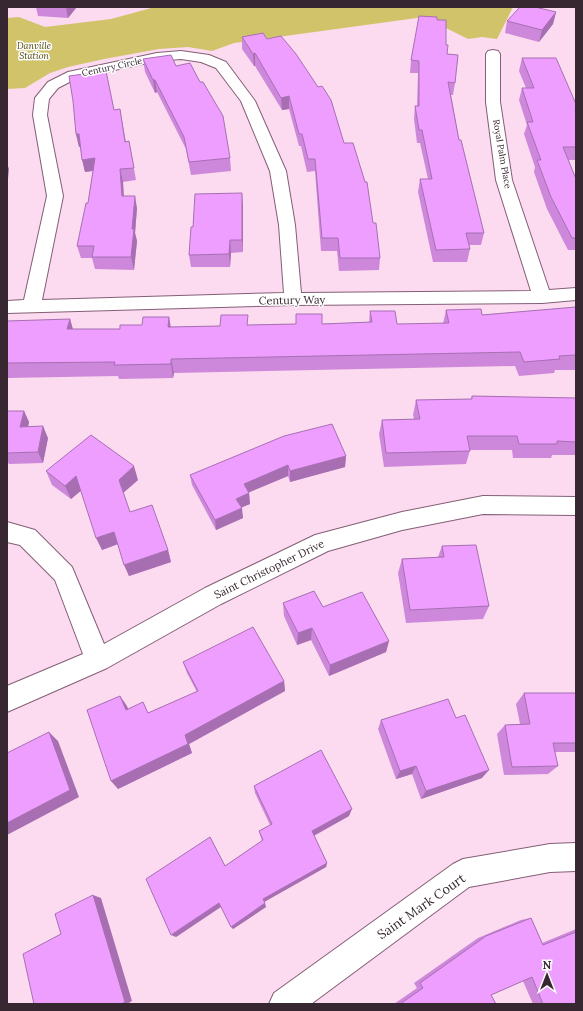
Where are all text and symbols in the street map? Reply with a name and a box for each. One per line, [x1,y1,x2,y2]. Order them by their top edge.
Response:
park label: Danville Station [17,40,51,61]
street label: Century Circle [81,55,143,78]
street label: Royal Palm Place [491,118,514,189]
street label: Century Way [259,292,326,308]
street label: Saint Christopher Drive [212,536,326,602]
street label: Saint Mark Court [374,870,469,943]
north arrow [527,955,567,995]
text: N [543,958,552,972]

